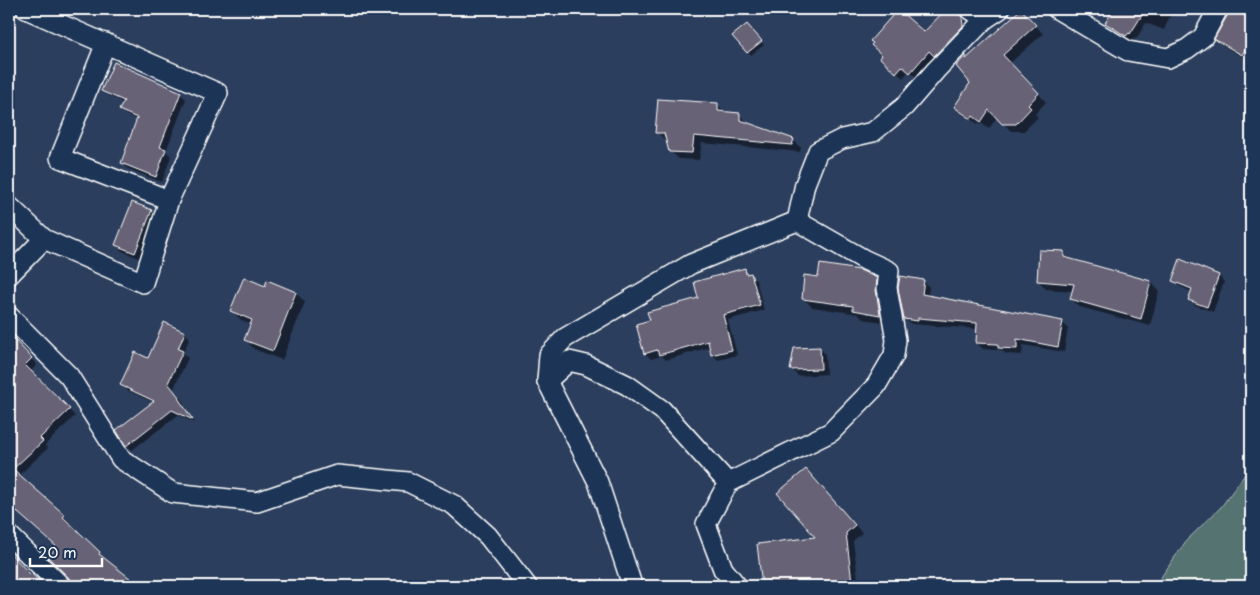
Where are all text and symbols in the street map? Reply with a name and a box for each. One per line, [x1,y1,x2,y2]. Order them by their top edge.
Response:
scale bar [30,535,102,567]
text: 20 m [38,540,77,563]

